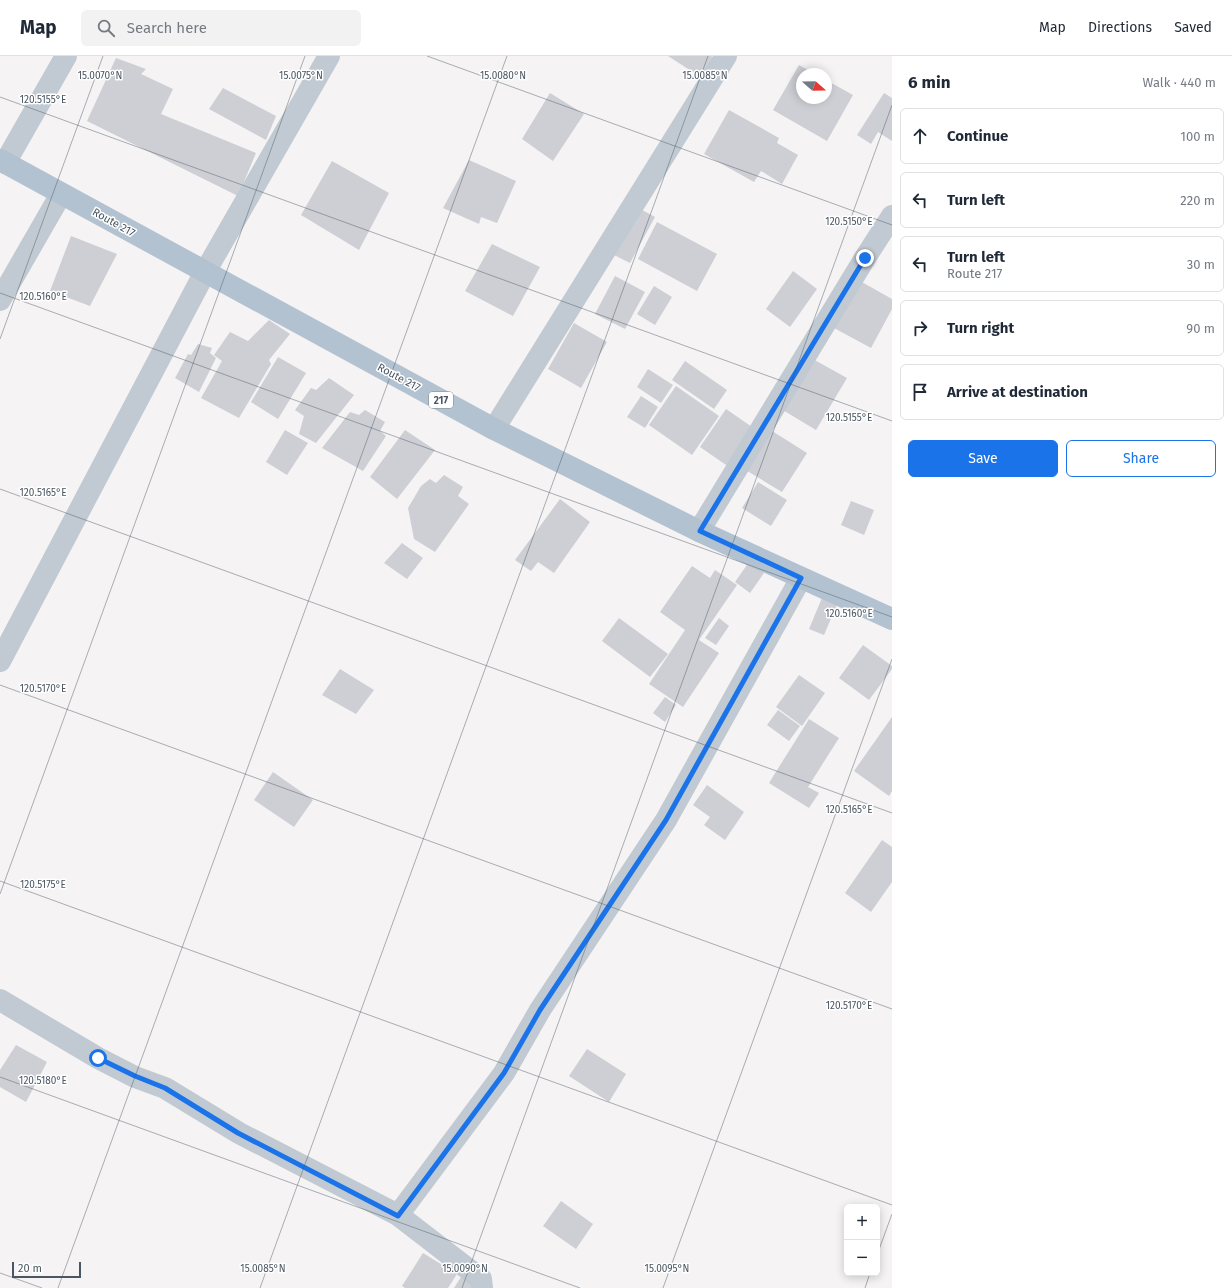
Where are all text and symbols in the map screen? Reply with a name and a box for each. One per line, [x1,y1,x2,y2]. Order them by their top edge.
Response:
search box [81,10,361,46]
text: Map [20,16,57,39]
icon: search [95,17,117,39]
text: Search here [127,19,207,37]
text: Map [1039,19,1066,36]
text: Directions [1088,19,1152,36]
text: Saved [1174,19,1212,36]
north arrow [796,68,832,104]
text: 15.0070°N [78,70,122,82]
text: 15.0075°N [279,70,323,82]
text: 15.0080°N [480,70,526,82]
text: 15.0085°N [682,70,728,82]
text: 6 min [908,72,951,93]
text: Walk · 440 m [1143,75,1216,90]
text: 120.5155°E [20,94,66,106]
icon: ahead [909,125,931,147]
text: Continue [947,127,1008,145]
text: 100 m [1180,129,1215,144]
icon: left [909,189,931,211]
text: Turn left [947,191,1005,209]
text: 220 m [1180,193,1215,208]
street label: Route 217 [90,205,137,240]
text: 120.5150°E [825,216,873,228]
text: Turn left [947,248,1005,266]
route end [856,249,874,267]
icon: left [909,253,931,275]
text: 30 m [1187,257,1215,272]
text: Route 217 [947,266,1002,281]
text: 120.5160°E [19,291,67,303]
icon: right [909,317,931,339]
text: Turn right [947,319,1014,337]
text: 90 m [1186,321,1215,336]
street label: Route 217 [375,361,423,394]
icon: arrive [909,381,931,403]
text: Arrive at destination [947,383,1088,401]
road number: 217 [429,392,453,408]
text: 120.5155°E [826,412,872,424]
button: Save [908,440,1058,477]
button: Share [1066,440,1216,477]
text: 120.5165°E [20,487,66,499]
text: 120.5160°E [825,608,873,620]
text: 120.5170°E [20,683,66,695]
text: 120.5165°E [826,804,872,816]
text: 120.5175°E [20,879,66,891]
text: 120.5170°E [826,1000,872,1012]
route start [89,1049,107,1067]
text: 120.5180°E [19,1075,67,1087]
map controls [844,1204,880,1276]
button: + [844,1204,880,1240]
button: − [844,1240,880,1276]
scale bar [12,1260,81,1279]
text: 20 m [18,1262,42,1275]
text: 15.0085°N [240,1263,286,1275]
text: 15.0090°N [442,1263,488,1275]
text: 15.0095°N [645,1263,689,1275]

